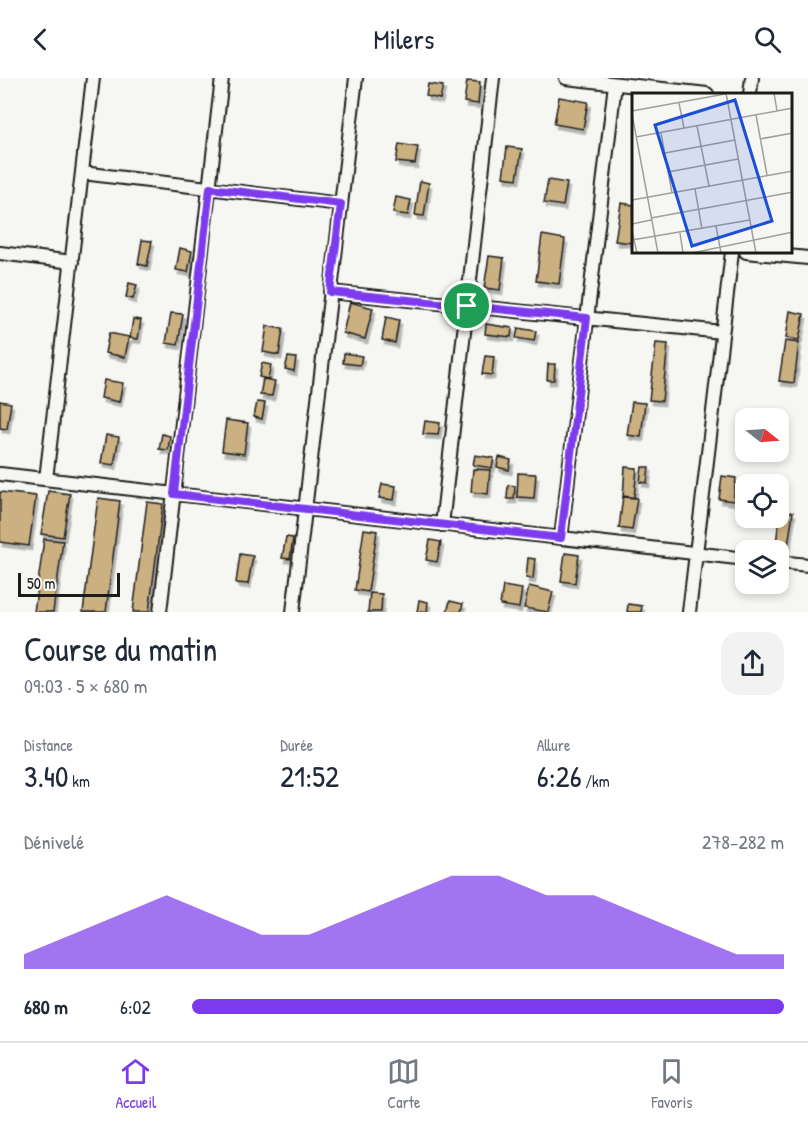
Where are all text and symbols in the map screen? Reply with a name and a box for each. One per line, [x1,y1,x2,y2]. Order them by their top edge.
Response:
text: Milers [374,21,434,57]
icon: back [24,23,57,56]
icon: search [751,23,784,56]
inset map [632,93,793,254]
pin [441,280,492,331]
icon: arrive [450,289,483,322]
north arrow [735,408,789,462]
map controls [735,408,789,594]
button: locate [735,474,789,528]
button: layers [735,540,789,594]
scale bar [18,570,120,598]
text: 50 m [27,572,56,594]
text: Course du matin [24,627,217,671]
button: share [721,632,784,695]
text: 09:03 · 5 × 680 m [24,672,147,699]
text: Distance [24,734,73,756]
text: Durée [280,734,313,756]
text: Allure [537,734,570,756]
text: 3.40 [24,756,69,796]
text: 21:52 [280,756,339,796]
text: 6:26 [537,756,582,796]
text: km [69,770,90,792]
text: /km [582,770,610,792]
text: Dénivelé [24,828,84,855]
text: 278–282 m [702,828,784,855]
text: 680 m [24,993,68,1020]
text: 6:02 [120,993,151,1020]
tab: Accueil [116,1055,156,1113]
tab: Carte [387,1055,420,1113]
tab: Favoris [651,1055,692,1113]

